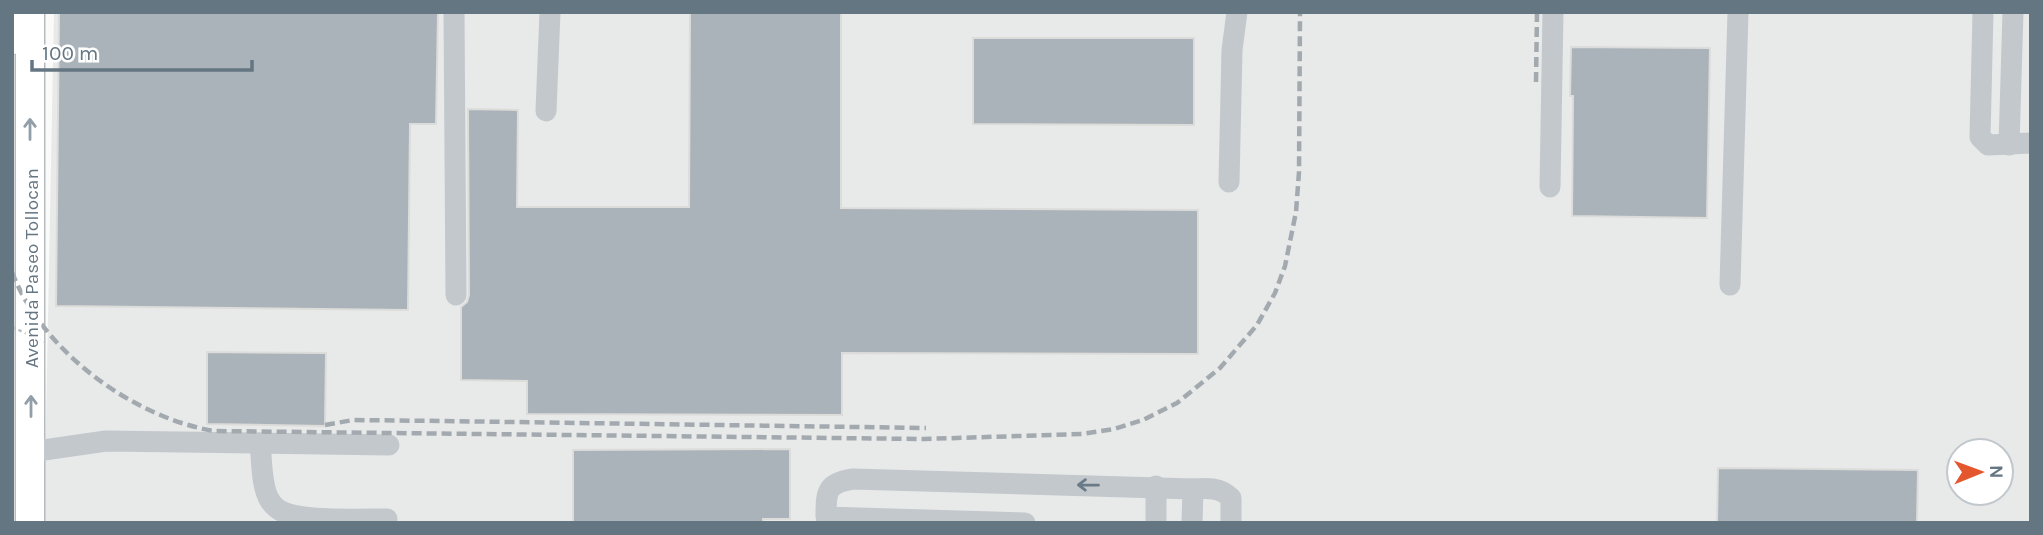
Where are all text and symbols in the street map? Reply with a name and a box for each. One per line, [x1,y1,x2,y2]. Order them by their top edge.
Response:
scale bar [32,28,252,72]
text: 100 m [42,41,99,65]
one-way arrow [23,118,37,141]
street label: Avenida Paseo Tollocan [21,168,43,368]
one-way arrow [24,394,38,417]
north arrow [1945,437,2015,507]
text: N [1985,465,2007,479]
one-way arrow [1077,478,1100,491]

